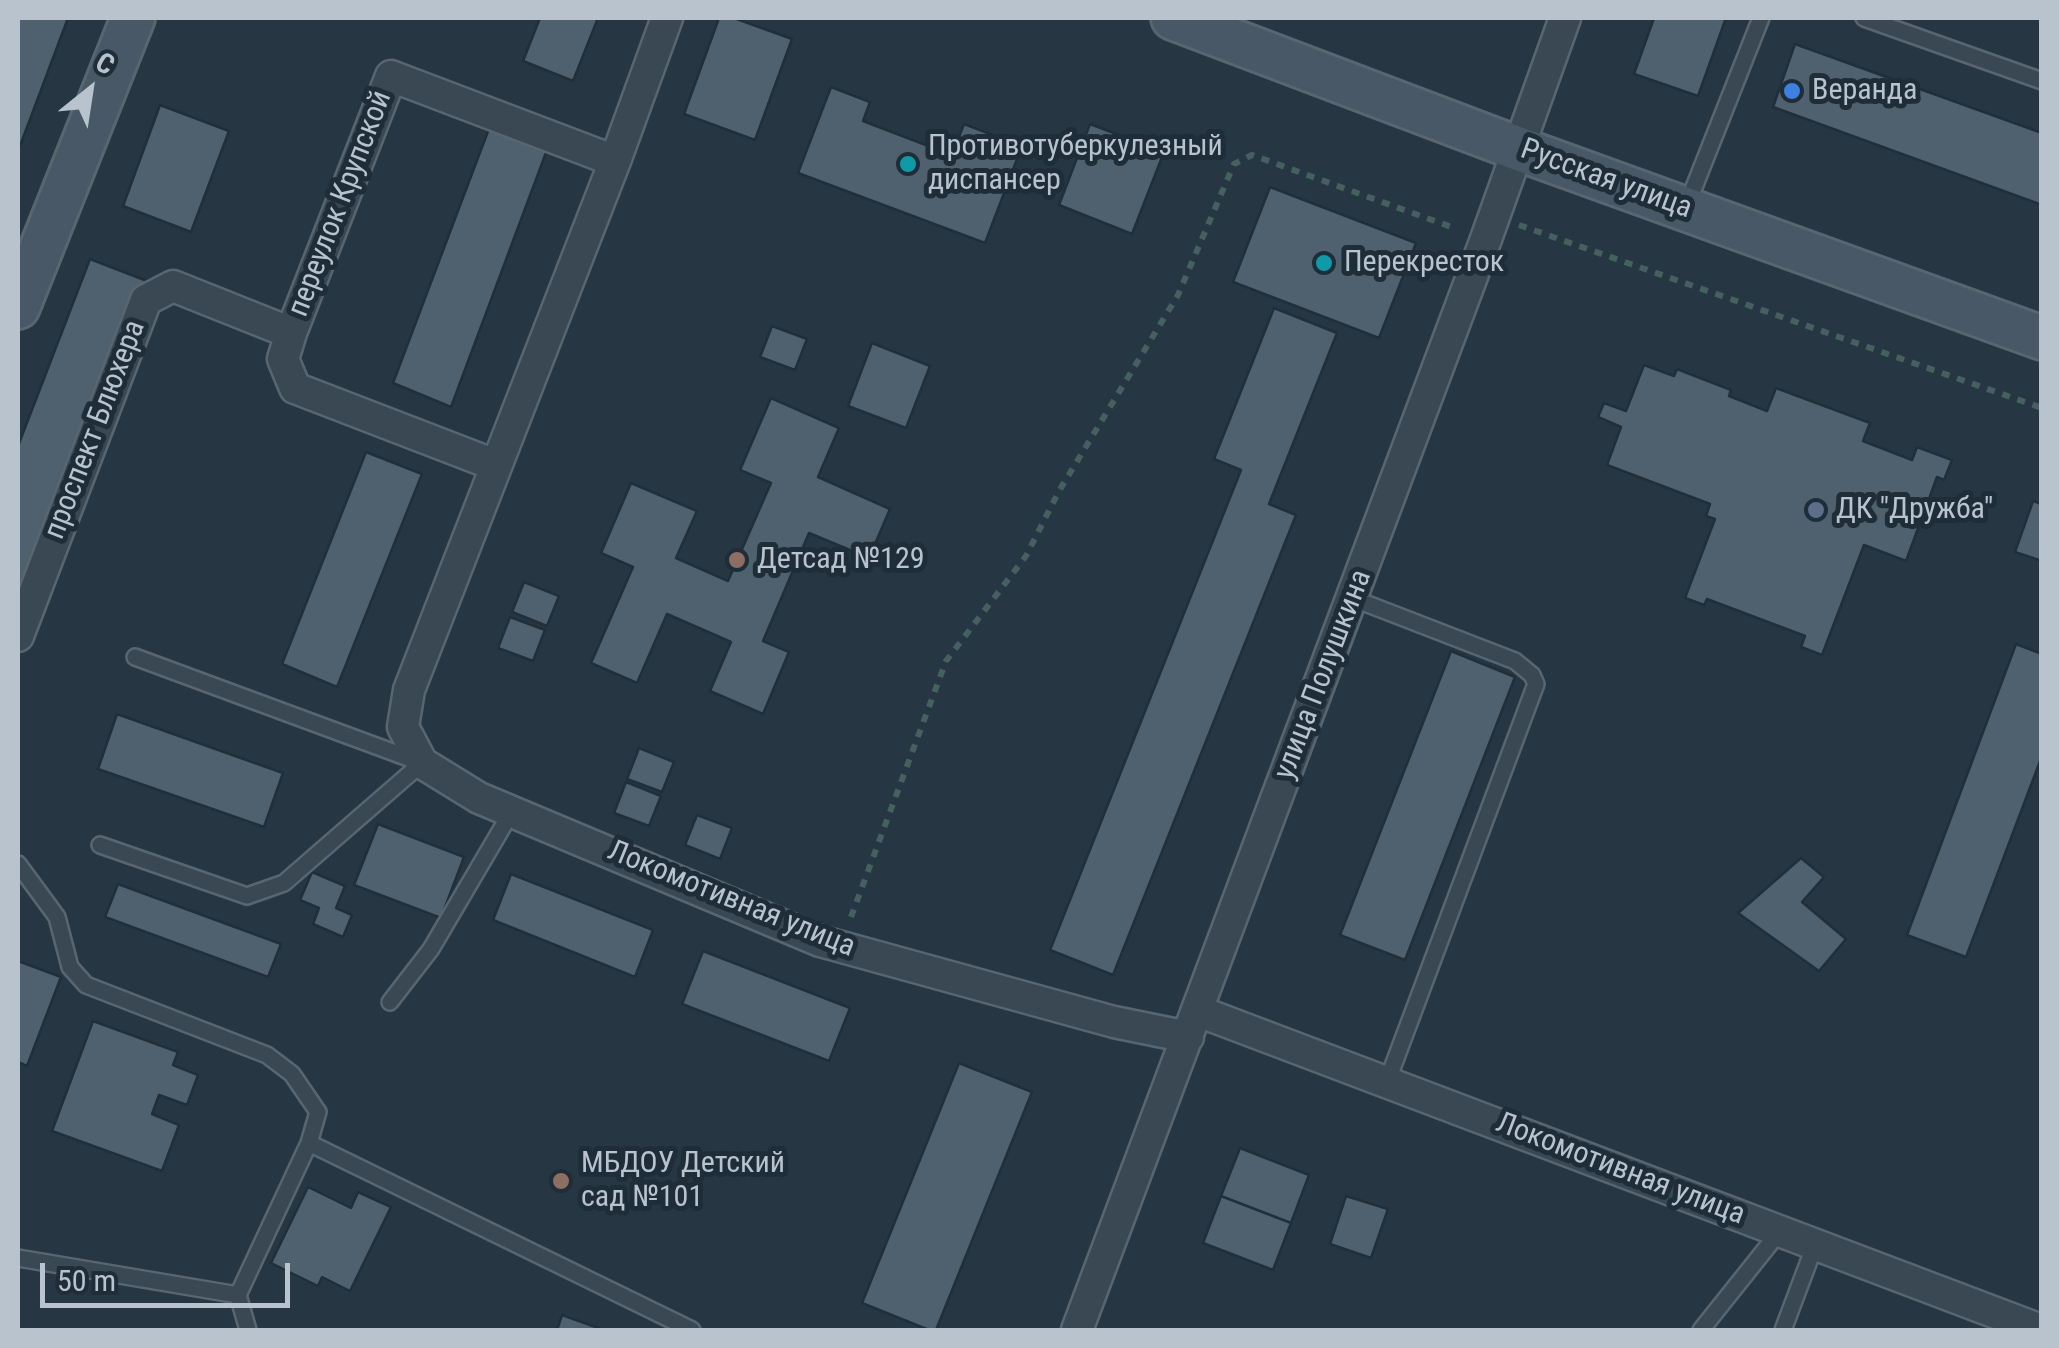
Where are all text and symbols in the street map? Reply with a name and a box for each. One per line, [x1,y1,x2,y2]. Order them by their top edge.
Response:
north arrow [40,40,140,140]
text: С [90,45,120,82]
place label: Веранда [1812,73,1917,109]
marker: Веранда [1781,80,1803,102]
street label: переулок Крупской [281,86,401,322]
place label: Противотуберкулезный диспансер [928,129,1223,200]
street label: Русская улица [1515,132,1697,228]
marker: Противотуберкулезный диспансер [897,153,919,175]
place label: Перекресток [1344,245,1504,281]
marker: Перекресток [1313,252,1335,274]
street label: проспект Блюхера [38,316,154,544]
place label: ДК "Дружба" [1836,492,1993,528]
marker: ДК "Дружба" [1805,499,1827,521]
place label: Детсад №129 [757,542,925,578]
marker: Детсад №129 [726,549,748,571]
street label: улица Полушкина [1268,565,1380,785]
street label: Локомотивная улица [602,834,860,966]
street label: Локомотивная улица [1491,1106,1749,1234]
place label: МБДОУ Детский сад №101 [581,1146,785,1216]
marker: МБДОУ Детский сад №101 [550,1170,572,1192]
scale bar [45,1243,295,1305]
text: 50 m [57,1263,116,1298]

